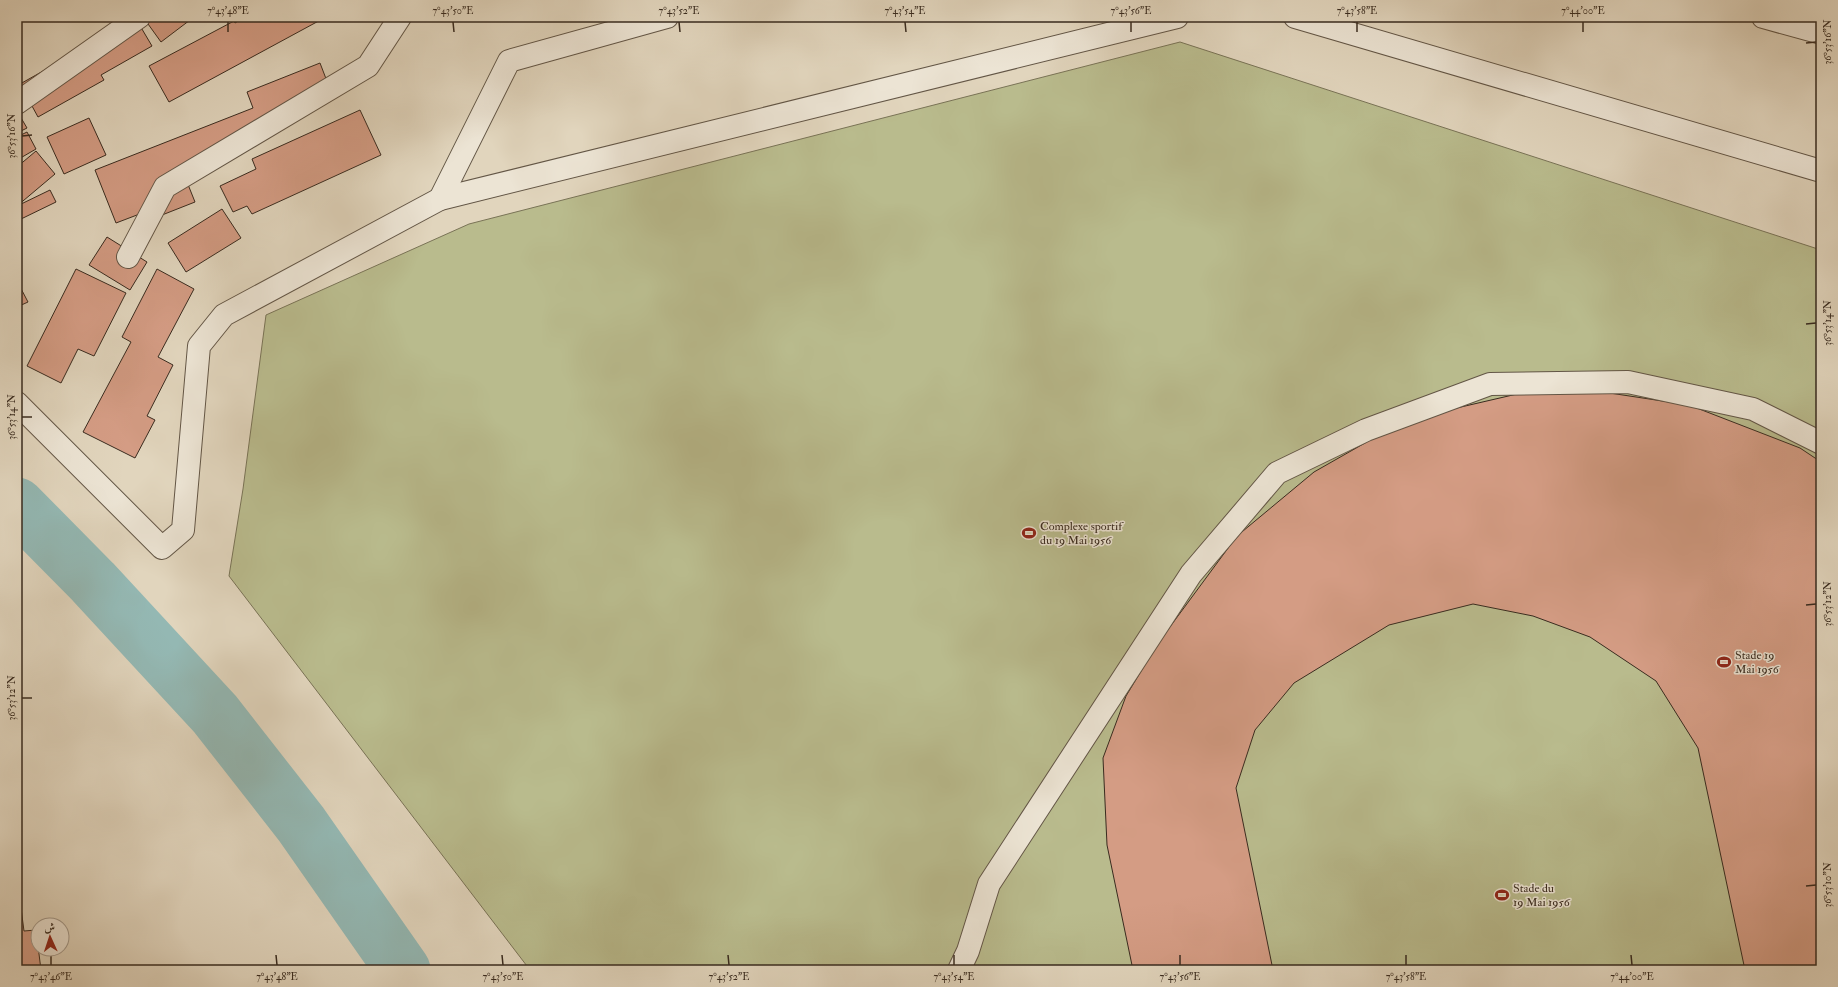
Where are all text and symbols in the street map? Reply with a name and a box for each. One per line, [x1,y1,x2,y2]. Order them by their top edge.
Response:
text: 7°43'48"E [207,5,249,17]
text: 7°43'50"E [433,5,473,17]
text: 7°43'52"E [659,5,699,17]
text: 7°43'54"E [884,5,926,17]
text: 7°43'56"E [1111,5,1151,17]
text: 7°43'58"E [1337,5,1377,17]
text: 7°44'00"E [1561,5,1605,17]
text: 36°53'16"N [1822,19,1834,65]
text: 36°53'16"N [6,113,18,159]
text: 36°53'14"N [1822,300,1834,346]
text: 36°53'14"N [6,394,18,440]
place label: Complexe sportif du 19 Mai 1956 [1040,519,1124,548]
sports icon: Complexe sportif du 19 Mai 1956 [1021,525,1037,541]
text: 36°53'12"N [1822,581,1834,627]
place label: Stade 19 Mai 1956 [1735,648,1780,677]
sports icon: Stade 19 Mai 1956 [1716,654,1732,670]
text: 36°53'12"N [6,675,18,721]
text: 36°53'10"N [1822,862,1834,908]
place label: Stade du 19 Mai 1956 [1513,881,1571,910]
sports icon: Stade du 19 Mai 1956 [1494,887,1510,903]
north arrow [30,917,70,957]
text: ش [44,921,55,934]
text: 7°43'46"E [30,971,72,983]
text: 7°43'48"E [256,971,298,983]
text: 7°43'50"E [483,971,523,983]
text: 7°43'52"E [709,971,749,983]
text: 7°43'54"E [933,971,975,983]
text: 7°43'56"E [1160,971,1200,983]
text: 7°43'58"E [1386,971,1426,983]
text: 7°44'00"E [1610,971,1654,983]

